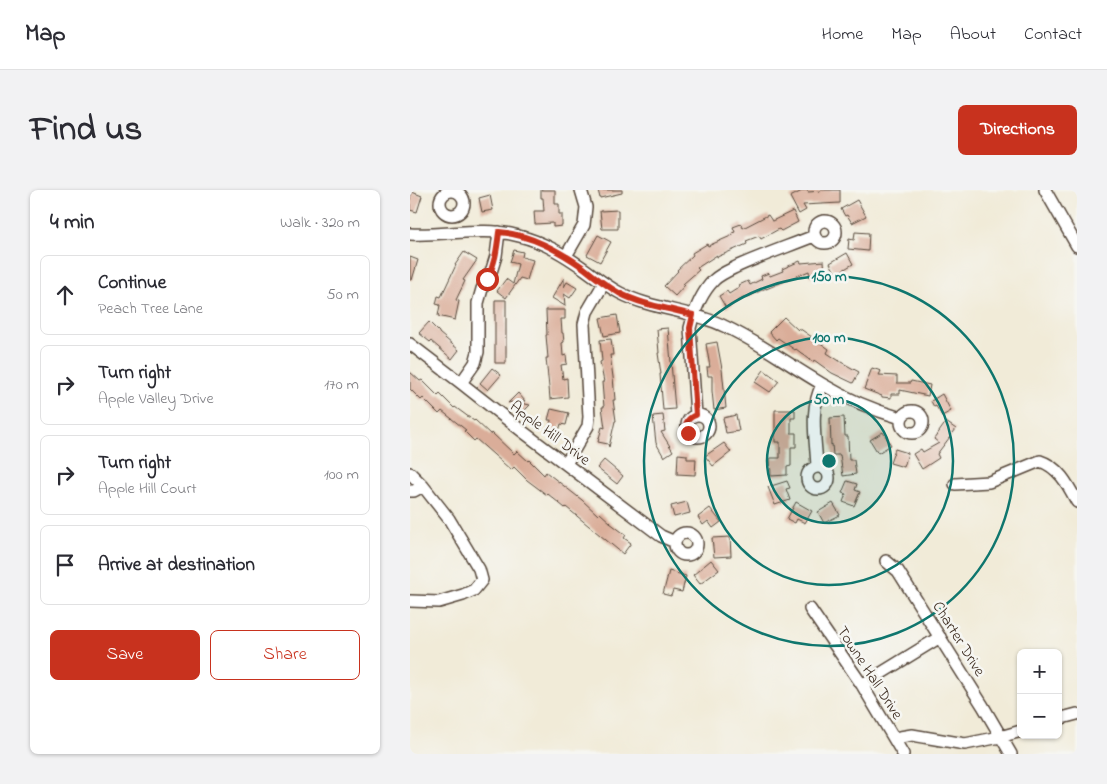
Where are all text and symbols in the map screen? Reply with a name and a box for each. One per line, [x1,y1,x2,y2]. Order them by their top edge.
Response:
text: Map [25,17,66,52]
text: Home [822,22,863,48]
text: Map [891,22,922,48]
text: About [950,22,996,48]
text: Contact [1024,22,1082,48]
text: Find us [30,105,142,156]
button: Directions [958,105,1077,155]
text: 4 min [50,208,94,238]
text: Walk · 320 m [280,211,360,235]
text: 150 m [811,266,847,288]
route start [476,268,499,291]
text: Continue [98,270,166,297]
icon: ahead [51,281,79,309]
text: 50 m [327,283,359,307]
text: Peach Tree Lane [98,297,203,321]
text: 100 m [812,327,846,349]
text: Turn right [98,360,171,387]
icon: right [51,371,79,399]
text: 170 m [324,373,359,397]
text: Apple Valley Drive [98,387,214,411]
text: 50 m [814,389,845,411]
street label: Apple Hill Drive [504,395,596,472]
route end [677,422,700,445]
text: Turn right [98,450,171,477]
centre of rings [820,452,838,470]
icon: right [51,461,79,489]
text: 100 m [324,463,359,487]
text: Apple Hill Court [98,477,197,501]
icon: arrive [51,551,79,579]
text: Arrive at destination [98,552,255,579]
street label: Charter Drive [926,597,991,682]
street label: Towne Hall Drive [830,622,909,725]
button: Save [50,630,200,680]
button: Share [210,630,360,680]
map controls [1017,649,1062,739]
button: + [1017,649,1062,694]
button: − [1017,694,1062,739]

